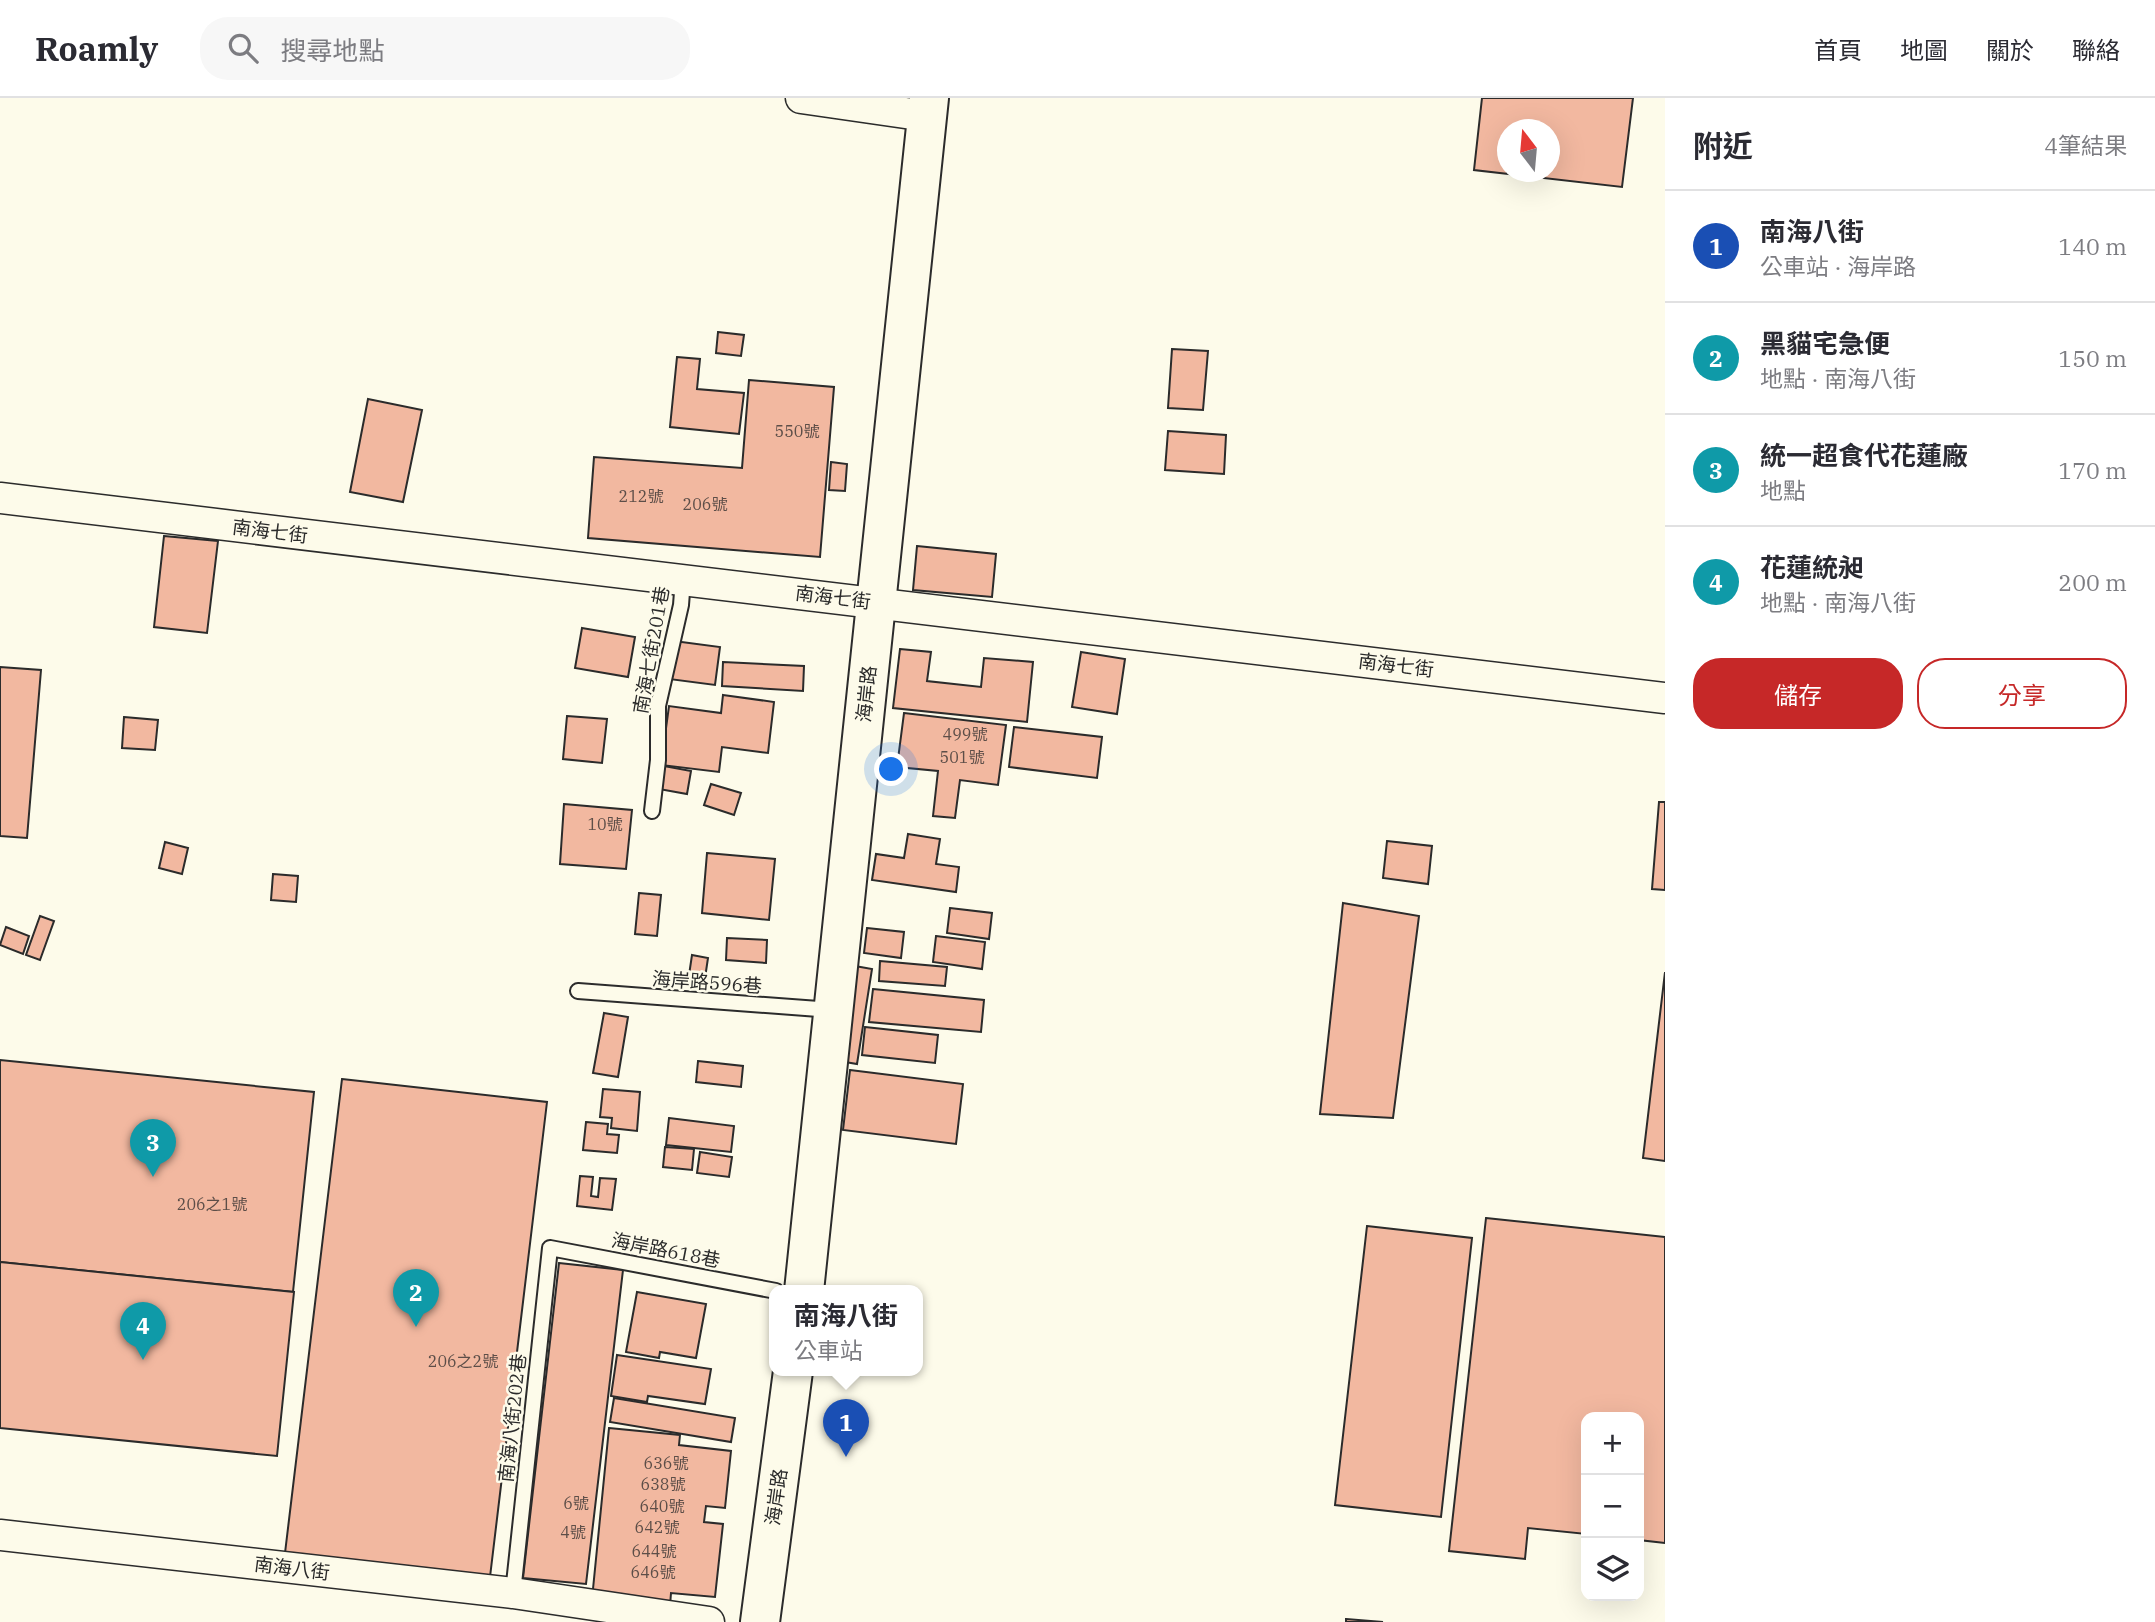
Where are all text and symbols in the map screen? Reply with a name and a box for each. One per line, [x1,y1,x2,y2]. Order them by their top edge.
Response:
search box [200,17,690,80]
text: Roamly [35,27,158,70]
icon: search [224,29,262,67]
text: 搜尋地點 [280,33,384,67]
text: 首頁 [1814,34,1862,66]
text: 地圖 [1900,34,1948,66]
text: 關於 [1986,34,2034,66]
text: 聯絡 [2072,34,2120,66]
north arrow [1497,119,1560,182]
text: 附近 [1693,126,1753,165]
text: 4筆結果 [2044,130,2127,160]
text: 南海八街 [1760,214,1864,248]
text: 1 [1709,231,1723,261]
text: 140 m [2058,231,2127,261]
text: 公車站 · 海岸路 [1760,251,1916,281]
text: 黑貓宅急便 [1760,326,1890,360]
text: 2 [1709,343,1723,373]
text: 150 m [2058,343,2127,373]
text: 地點 · 南海八街 [1760,363,1916,393]
house number: 550號 [775,421,819,441]
text: 統一超食代花蓮廠 [1760,438,1968,472]
text: 3 [1709,455,1723,485]
text: 170 m [2058,455,2127,485]
text: 地點 [1760,475,1806,505]
house number: 212號 [619,486,663,506]
house number: 206號 [683,494,727,514]
street label: 南海七街 [231,514,309,548]
text: 花蓮統昶 [1760,550,1864,584]
text: 4 [1709,567,1723,597]
text: 200 m [2058,567,2127,597]
street label: 南海七街 [794,580,872,614]
street label: 南海七街201巷 [628,584,674,716]
text: 地點 · 南海八街 [1760,587,1916,617]
street label: 南海七街 [1357,648,1435,682]
button: 儲存 [1693,658,1903,729]
button: 分享 [1917,658,2127,729]
street label: 海岸路 [851,664,881,724]
house number: 499號 [943,724,987,744]
house number: 501號 [940,747,984,767]
your location [874,752,908,786]
house number: 10號 [587,814,623,834]
street label: 海岸路596巷 [651,966,763,998]
pin: 3 [130,1119,176,1177]
house number: 206之1號 [177,1194,247,1214]
street label: 海岸路618巷 [610,1228,722,1272]
pin: 2 [393,1269,439,1327]
popup [769,1285,923,1376]
text: 南海八街 [794,1298,898,1332]
pin: 4 [120,1302,166,1360]
text: 公車站 [794,1335,863,1365]
house number: 206之2號 [428,1351,498,1371]
street label: 南海八街202巷 [493,1352,531,1484]
pin: 1 [823,1399,869,1457]
map controls [1581,1412,1644,1601]
button: + [1581,1412,1644,1475]
house number: 636號 [644,1453,688,1473]
street label: 海岸路 [760,1467,792,1527]
house number: 638號 [641,1474,685,1494]
button: − [1581,1475,1644,1538]
house number: 6號 [563,1493,589,1513]
house number: 640號 [640,1496,684,1516]
house number: 642號 [635,1517,679,1537]
house number: 4號 [560,1522,586,1542]
button: layers [1581,1538,1644,1601]
house number: 644號 [632,1541,676,1561]
street label: 南海八街 [253,1551,331,1585]
house number: 646號 [631,1562,675,1582]

